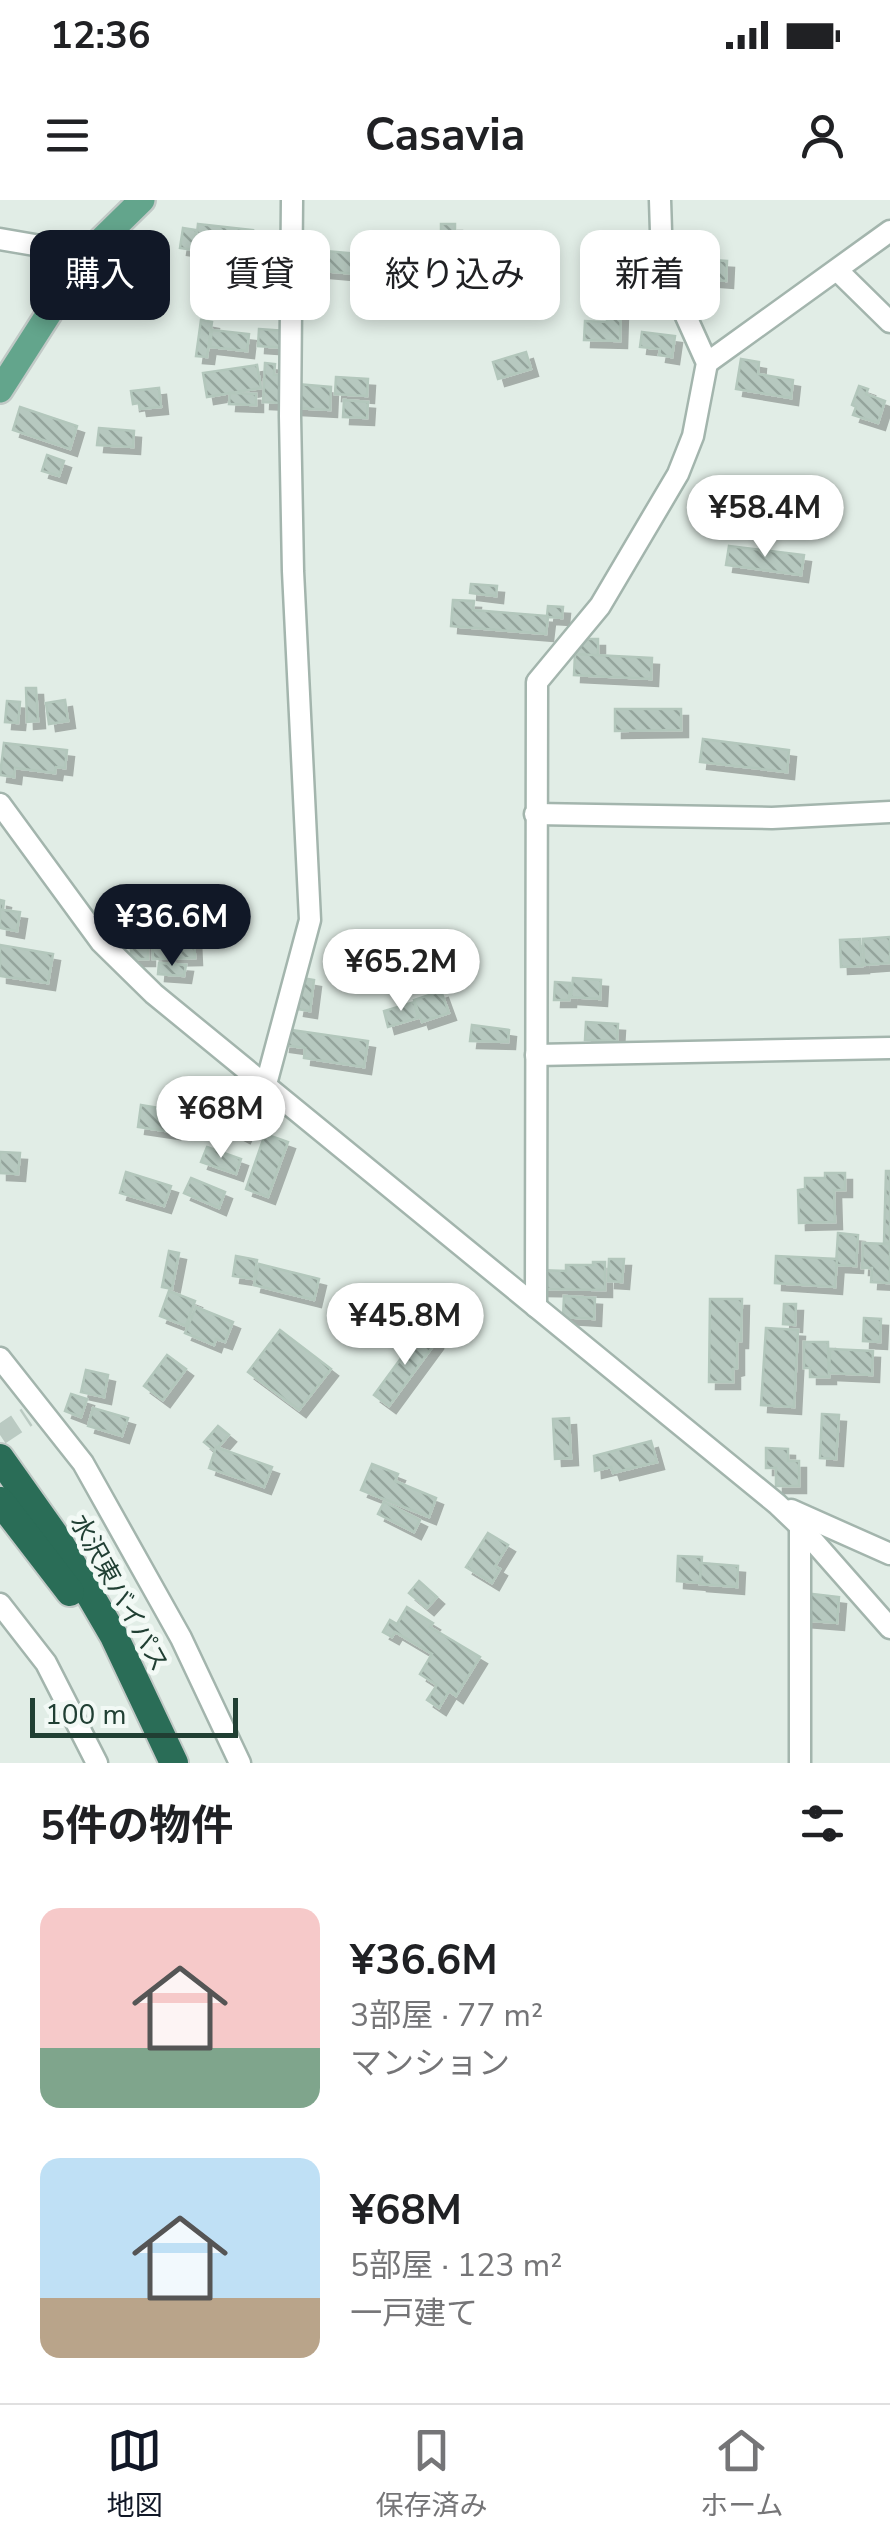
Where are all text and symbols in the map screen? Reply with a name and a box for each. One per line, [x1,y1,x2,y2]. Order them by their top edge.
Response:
text: 12:36 [50,10,151,61]
text: Casavia [365,105,525,166]
icon: menu [40,108,95,163]
icon: person [795,108,850,163]
chip: 購入 [30,230,170,320]
chip: 賃貸 [190,230,330,320]
chip: 絞り込み [350,230,560,320]
chip: 新着 [580,230,720,320]
pin: ¥58.4M [684,475,846,560]
text: ¥58.4M [709,486,821,529]
pin: ¥36.6M [91,884,253,969]
text: ¥36.6M [116,895,228,938]
pin: ¥65.2M [320,929,482,1014]
text: ¥65.2M [345,940,457,983]
pin: ¥68M [162,1076,280,1161]
text: ¥68M [178,1087,264,1130]
pin: ¥45.8M [324,1283,486,1368]
text: ¥45.8M [349,1294,461,1337]
street label: 水沢東バイパス [62,1508,176,1678]
scale bar [30,1693,238,1738]
text: 100 m [45,1696,127,1734]
icon: filters [795,1796,850,1851]
text: 5件の物件 [40,1798,233,1855]
text: ¥36.6M [350,1932,498,1989]
icon: home [120,1948,240,2068]
text: 3部屋 · 77 m² [350,1994,543,2037]
text: マンション [350,2042,510,2085]
text: ¥68M [350,2182,462,2239]
icon: home [120,2198,240,2318]
text: 5部屋 · 123 m² [350,2244,562,2287]
text: 一戸建て [350,2292,478,2335]
tab: 地図 [106,2423,162,2525]
tab: 保存済み [375,2423,487,2525]
tab: ホーム [700,2423,784,2525]

